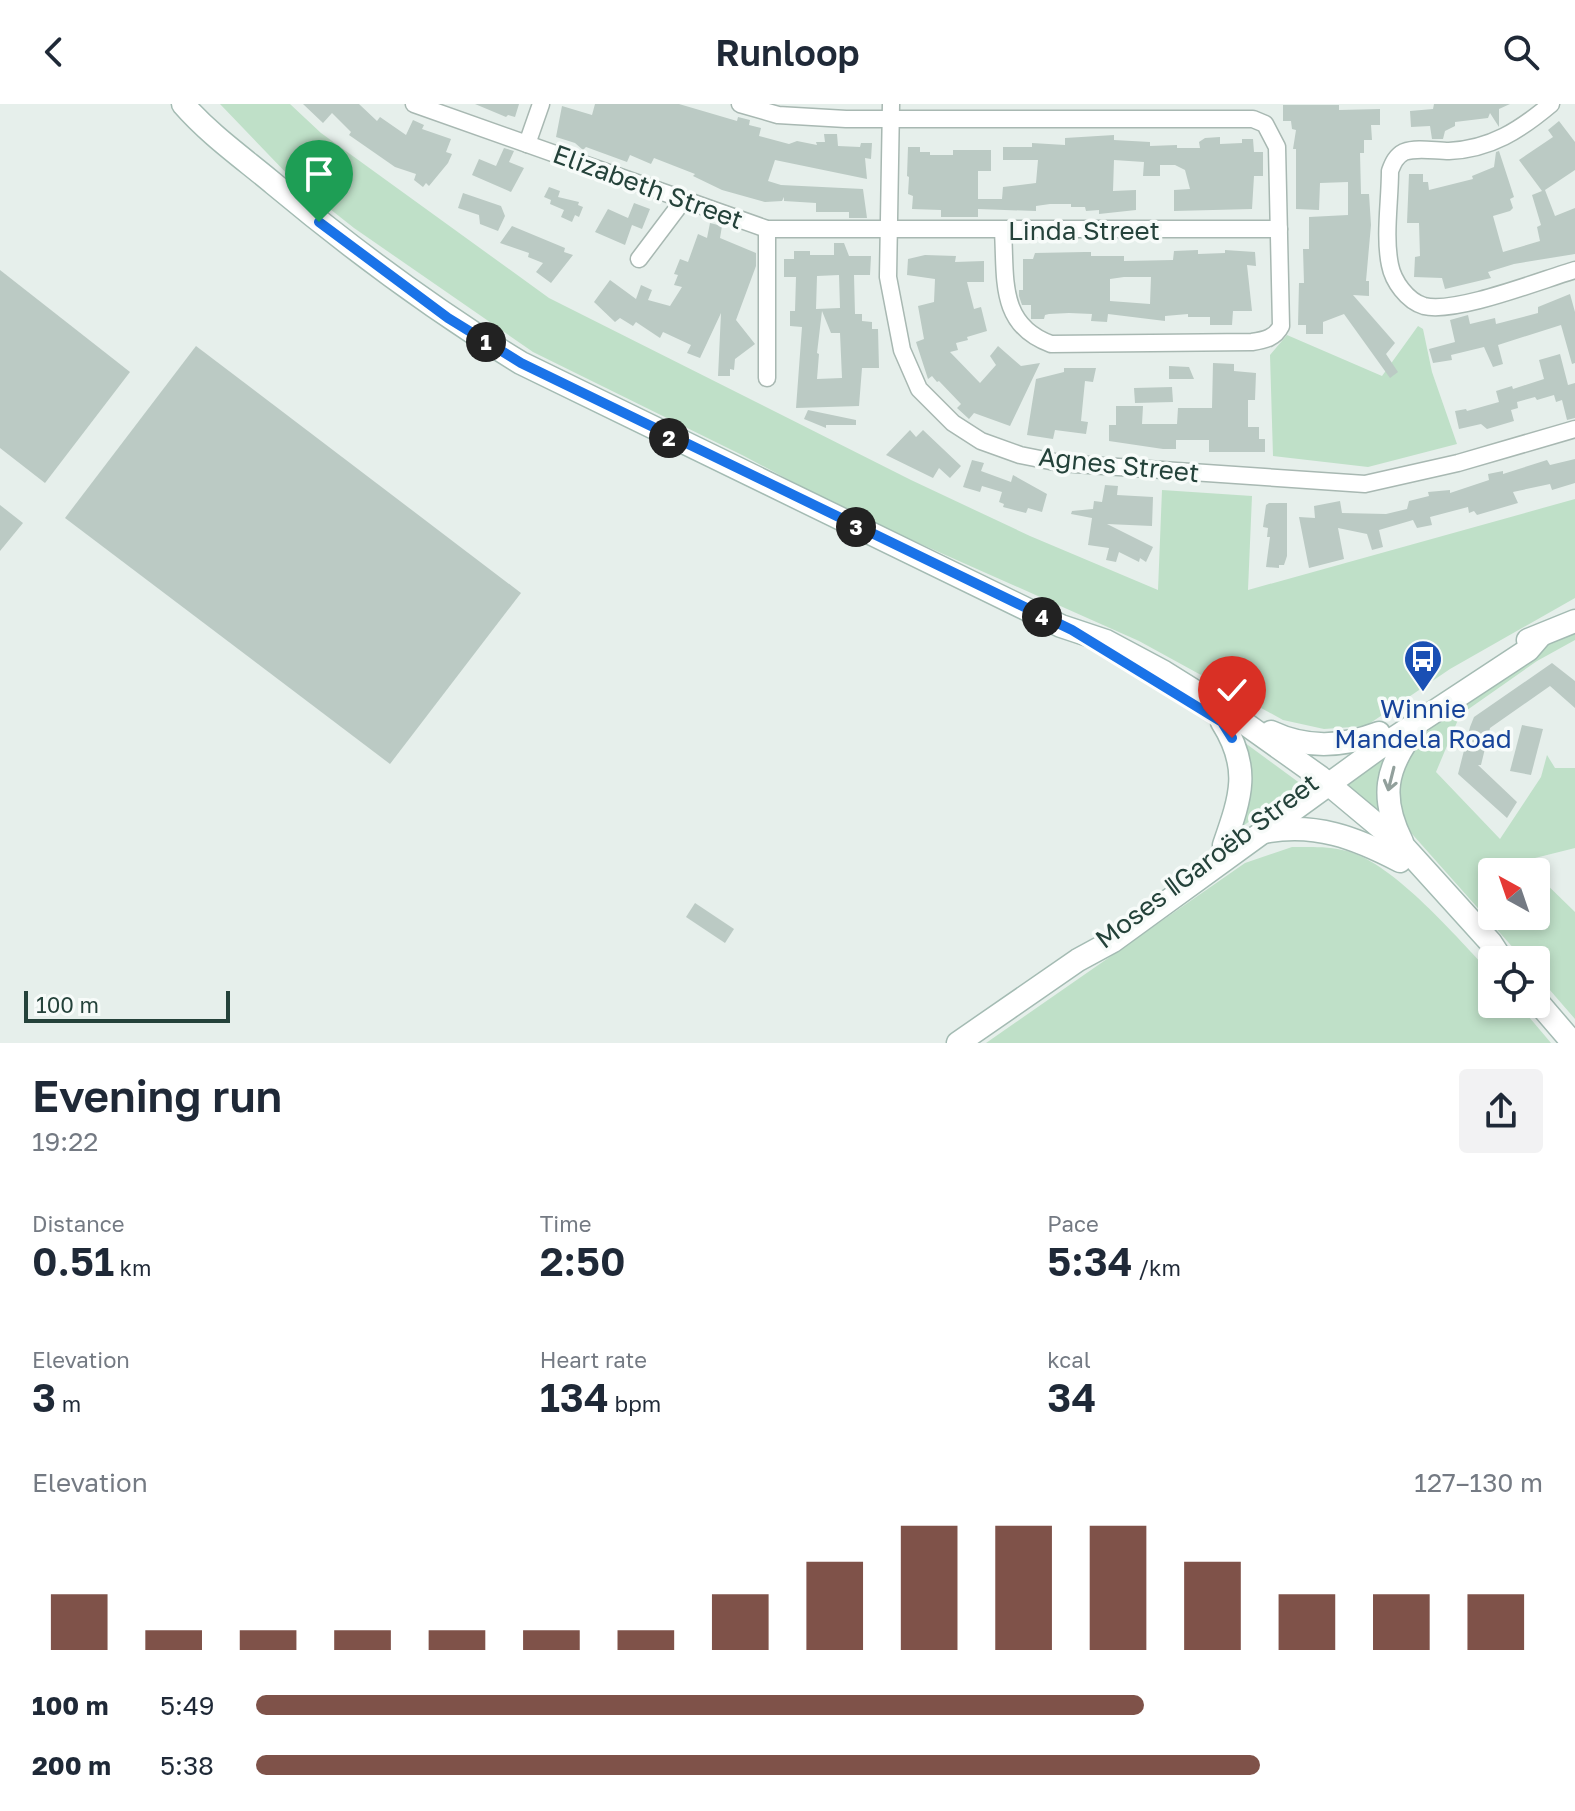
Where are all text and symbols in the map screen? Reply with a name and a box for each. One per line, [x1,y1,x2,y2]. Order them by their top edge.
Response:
icon: back [32,30,76,74]
icon: search [1499,30,1543,74]
text: Runloop [715,31,860,74]
street label: Elizabeth Street [549,138,747,235]
pin [285,140,353,222]
icon: arrive [297,152,341,196]
street label: Linda Street [1008,215,1160,246]
pin: 1 [466,322,506,362]
text: 1 [480,328,492,355]
pin: 2 [649,418,689,458]
text: 2 [662,424,676,451]
street label: Agnes Street [1037,441,1201,488]
pin: 3 [836,507,876,547]
text: 3 [849,513,863,540]
pin: 4 [1022,597,1062,637]
text: 4 [1035,603,1049,630]
bus stop icon: Winnie Mandela Road [1402,638,1444,693]
pin [1198,656,1266,738]
icon: check [1210,668,1254,712]
place label: Winnie Mandela Road [1334,693,1512,754]
one-way arrow [1382,766,1397,792]
street label: Moses ǁGaroëb Street [1089,767,1324,954]
north arrow [1478,858,1550,930]
map controls [1478,858,1550,1018]
button: locate [1478,946,1550,1018]
scale bar [24,987,230,1023]
text: 100 m [36,991,99,1018]
text: Evening run [32,1069,282,1122]
button: share [1459,1069,1543,1153]
text: 19:22 [32,1126,98,1157]
text: Distance [32,1210,124,1237]
text: Time [540,1210,591,1237]
text: Pace [1047,1210,1099,1237]
text: 0.51 [32,1237,114,1285]
text: 2:50 [540,1237,626,1285]
text: 5:34 [1047,1237,1133,1285]
text: km [114,1254,152,1281]
text: /km [1133,1254,1181,1281]
text: Elevation [32,1346,130,1373]
text: Heart rate [540,1346,647,1373]
text: kcal [1047,1346,1091,1373]
text: 3 [32,1373,56,1421]
text: 134 [540,1373,609,1421]
text: 34 [1047,1373,1097,1421]
text: m [56,1390,81,1417]
text: bpm [609,1390,661,1417]
text: Elevation [32,1467,148,1498]
text: 127–130 m [1414,1467,1543,1498]
text: 100 m [32,1690,108,1721]
text: 5:49 [160,1690,214,1721]
text: 200 m [32,1750,111,1781]
text: 5:38 [160,1750,214,1781]

